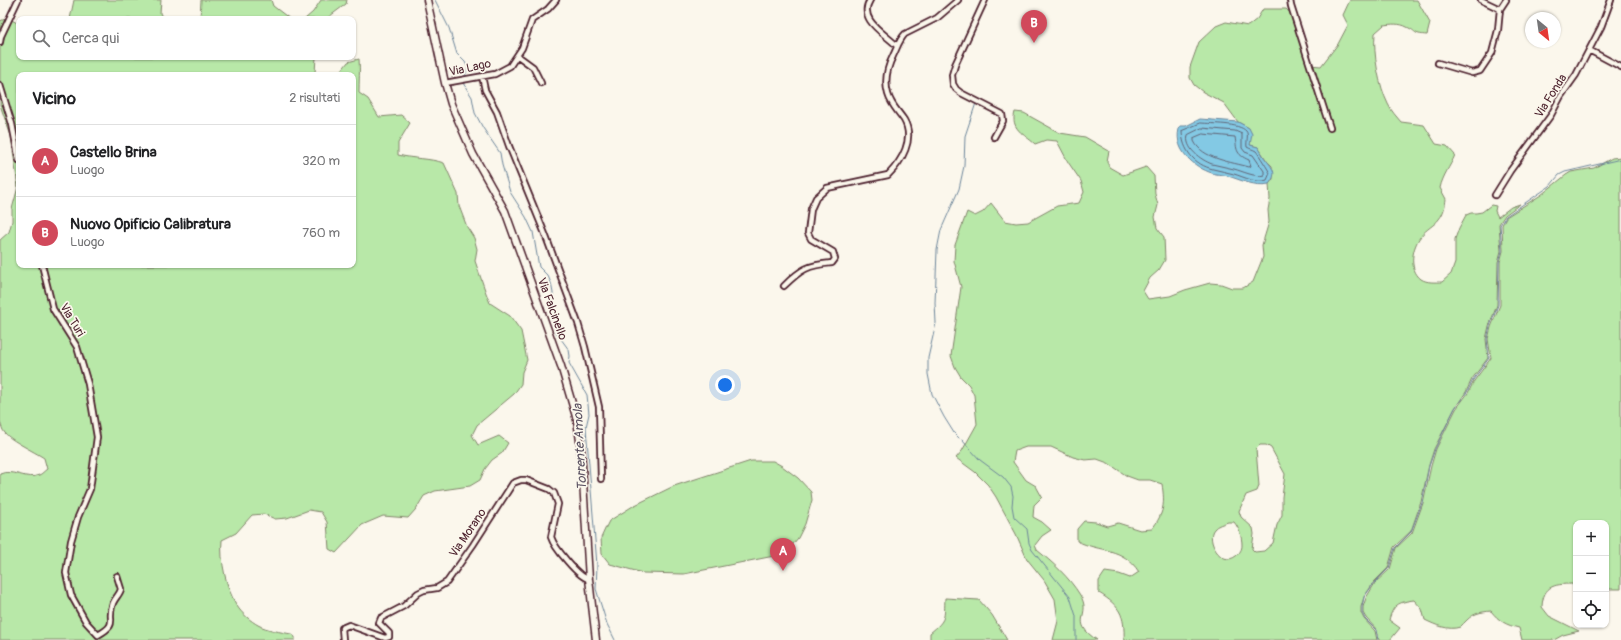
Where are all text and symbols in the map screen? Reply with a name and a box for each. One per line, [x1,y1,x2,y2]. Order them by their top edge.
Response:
pin: B [1021,10,1047,43]
north arrow [1525,12,1561,48]
search box [16,16,356,60]
icon: search [30,27,52,49]
text: Cerca qui [62,29,119,48]
street label: Via Lago [448,56,493,80]
street label: Via Fonda [1532,71,1570,121]
text: Vicino [32,88,76,109]
text: 2 risultati [289,90,340,106]
text: Castello Brina [70,143,157,162]
text: A [41,153,49,169]
text: 320 m [302,153,340,169]
text: Luogo [70,162,104,178]
text: Nuovo Opificio Calibratura [70,215,231,234]
text: B [41,225,49,241]
text: 760 m [302,225,340,241]
text: Luogo [70,234,104,250]
street label: Via Falcinello [534,276,570,343]
street label: Via Turi [56,301,88,339]
your location [715,375,735,395]
water label: Torrente Amola [570,403,590,491]
street label: Via Morano [446,505,490,560]
map controls [1573,520,1609,628]
button: + [1573,520,1609,556]
pin: A [770,538,796,571]
button: − [1573,556,1609,592]
button: locate [1573,592,1609,628]

